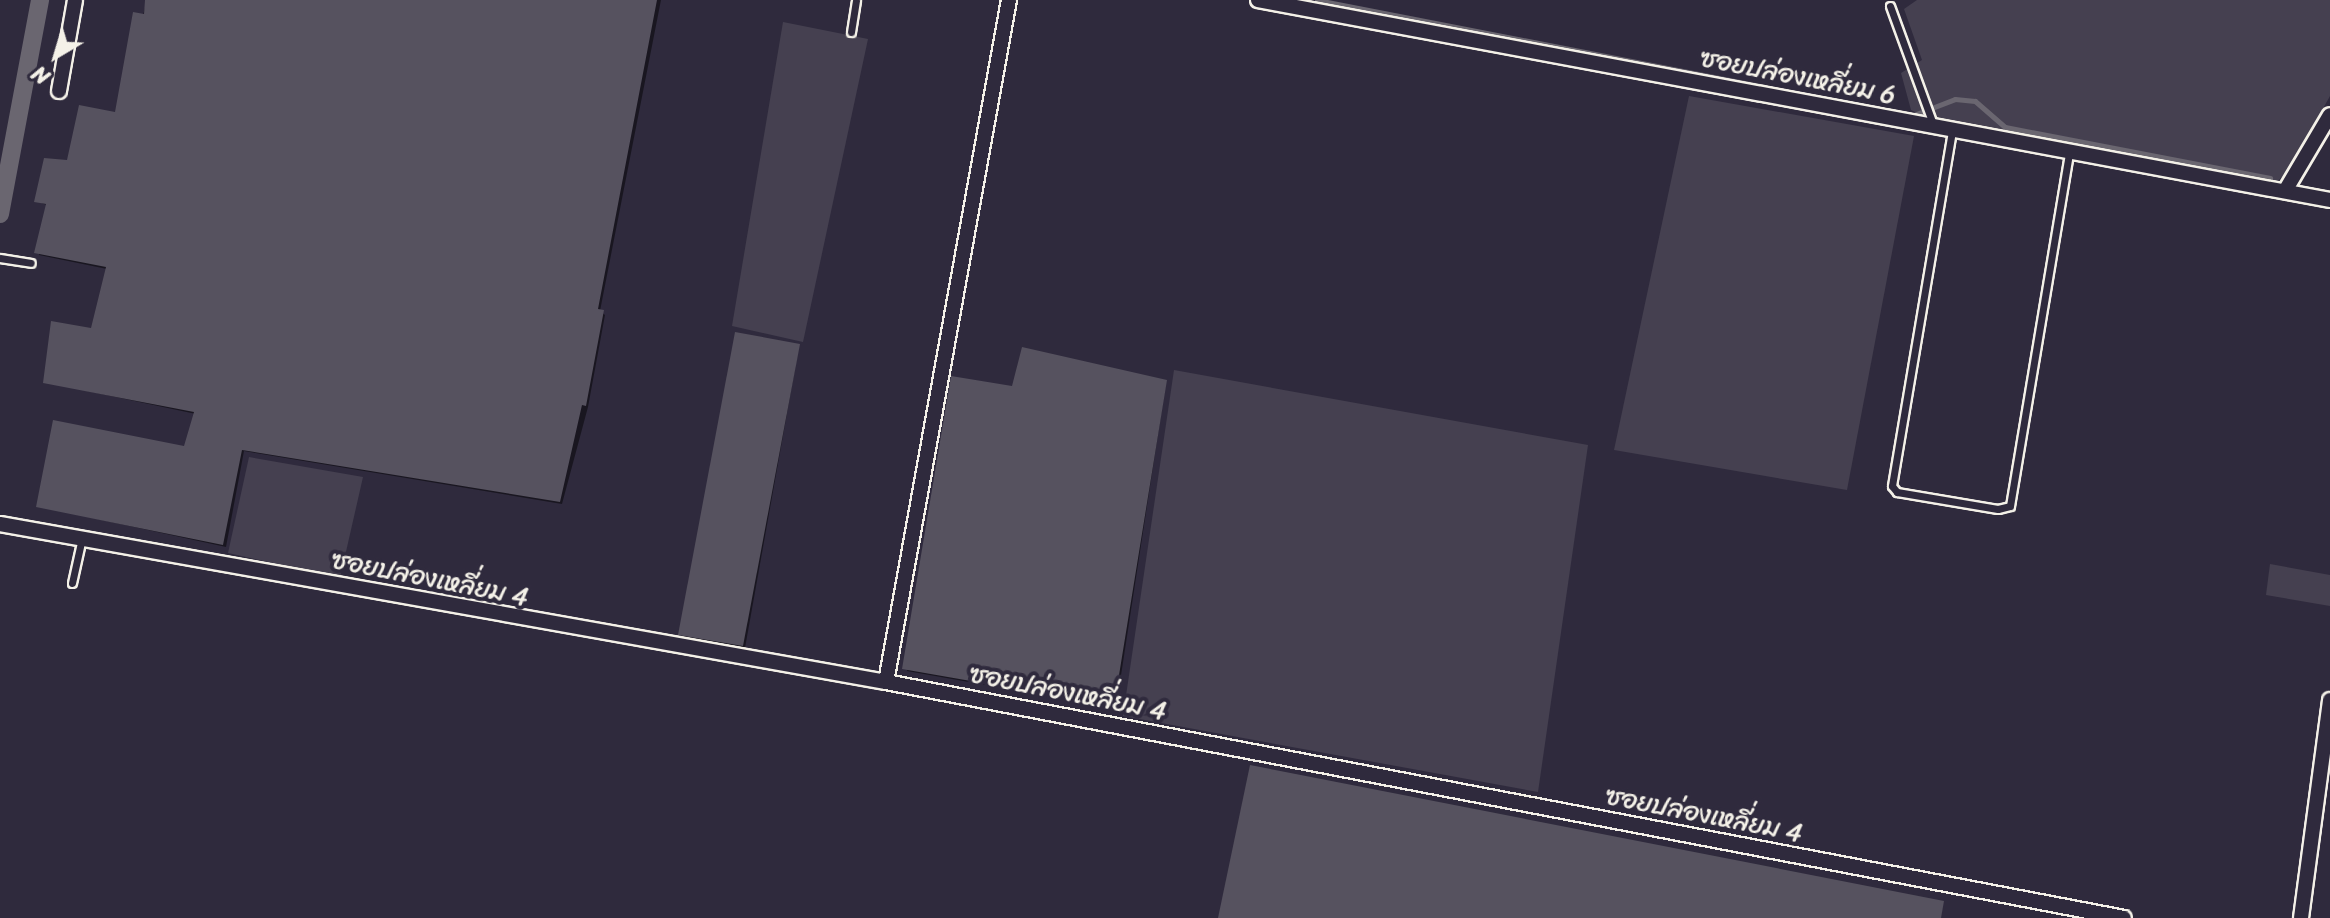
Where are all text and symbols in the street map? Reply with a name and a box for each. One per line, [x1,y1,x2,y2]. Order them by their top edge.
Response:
north arrow [16,16,96,96]
street label: ซอยปล่องเหลี่ยม 6 [1698,43,1898,111]
text: N [23,55,59,95]
street label: ซอยปล่องเหลี่ยม 4 [329,545,531,613]
street label: ซอยปล่องเหลี่ยม 4 [967,659,1169,727]
street label: ซอยปล่องเหลี่ยม 4 [1603,781,1805,849]

